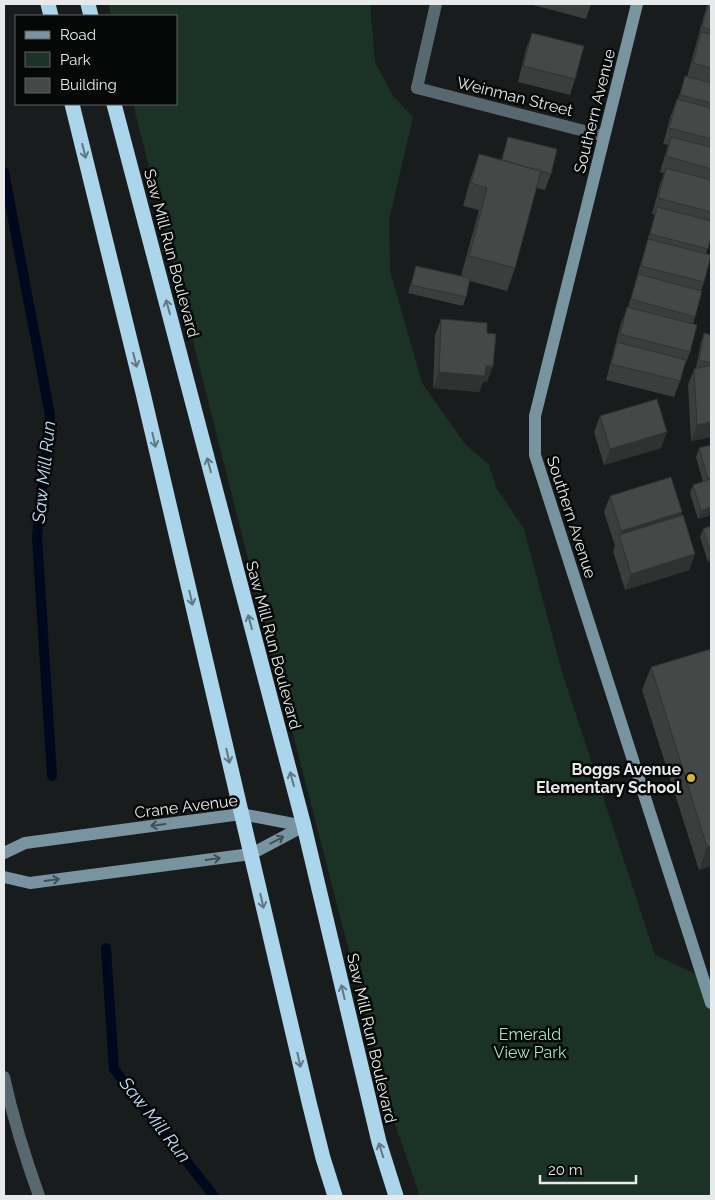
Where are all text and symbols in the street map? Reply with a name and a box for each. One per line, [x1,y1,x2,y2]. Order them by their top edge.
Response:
legend [15,15,178,105]
text: Road [60,26,96,44]
street label: Southern Avenue [570,47,619,175]
text: Park [60,51,91,69]
street label: Weinman Street [455,73,576,120]
text: Building [60,76,117,94]
one-way arrow [80,143,89,159]
street label: Saw Mill Run Boulevard [140,167,203,339]
one-way arrow [162,300,172,316]
one-way arrow [131,352,140,368]
water label: Saw Mill Run [28,420,59,525]
one-way arrow [150,432,159,448]
street label: Southern Avenue [543,454,600,581]
one-way arrow [204,457,213,473]
street label: Saw Mill Run Boulevard [242,559,305,731]
one-way arrow [187,590,196,606]
one-way arrow [245,614,254,630]
one-way arrow [224,748,233,764]
place label: Boggs Avenue Elementary School [536,760,682,797]
one-way arrow [286,771,296,787]
marker: Boggs Avenue Elementary School [685,772,697,784]
street label: Crane Avenue [133,791,239,822]
one-way arrow [151,820,167,830]
one-way arrow [270,835,285,845]
one-way arrow [204,854,220,864]
one-way arrow [43,875,59,885]
one-way arrow [258,893,267,909]
street label: Saw Mill Run Boulevard [343,951,400,1125]
one-way arrow [338,984,347,1000]
park label: Emerald View Park [494,1025,567,1062]
one-way arrow [295,1051,304,1067]
water label: Saw Mill Run [115,1072,195,1167]
one-way arrow [376,1142,386,1158]
scale bar [540,1152,636,1184]
text: 20 m [548,1161,583,1179]

